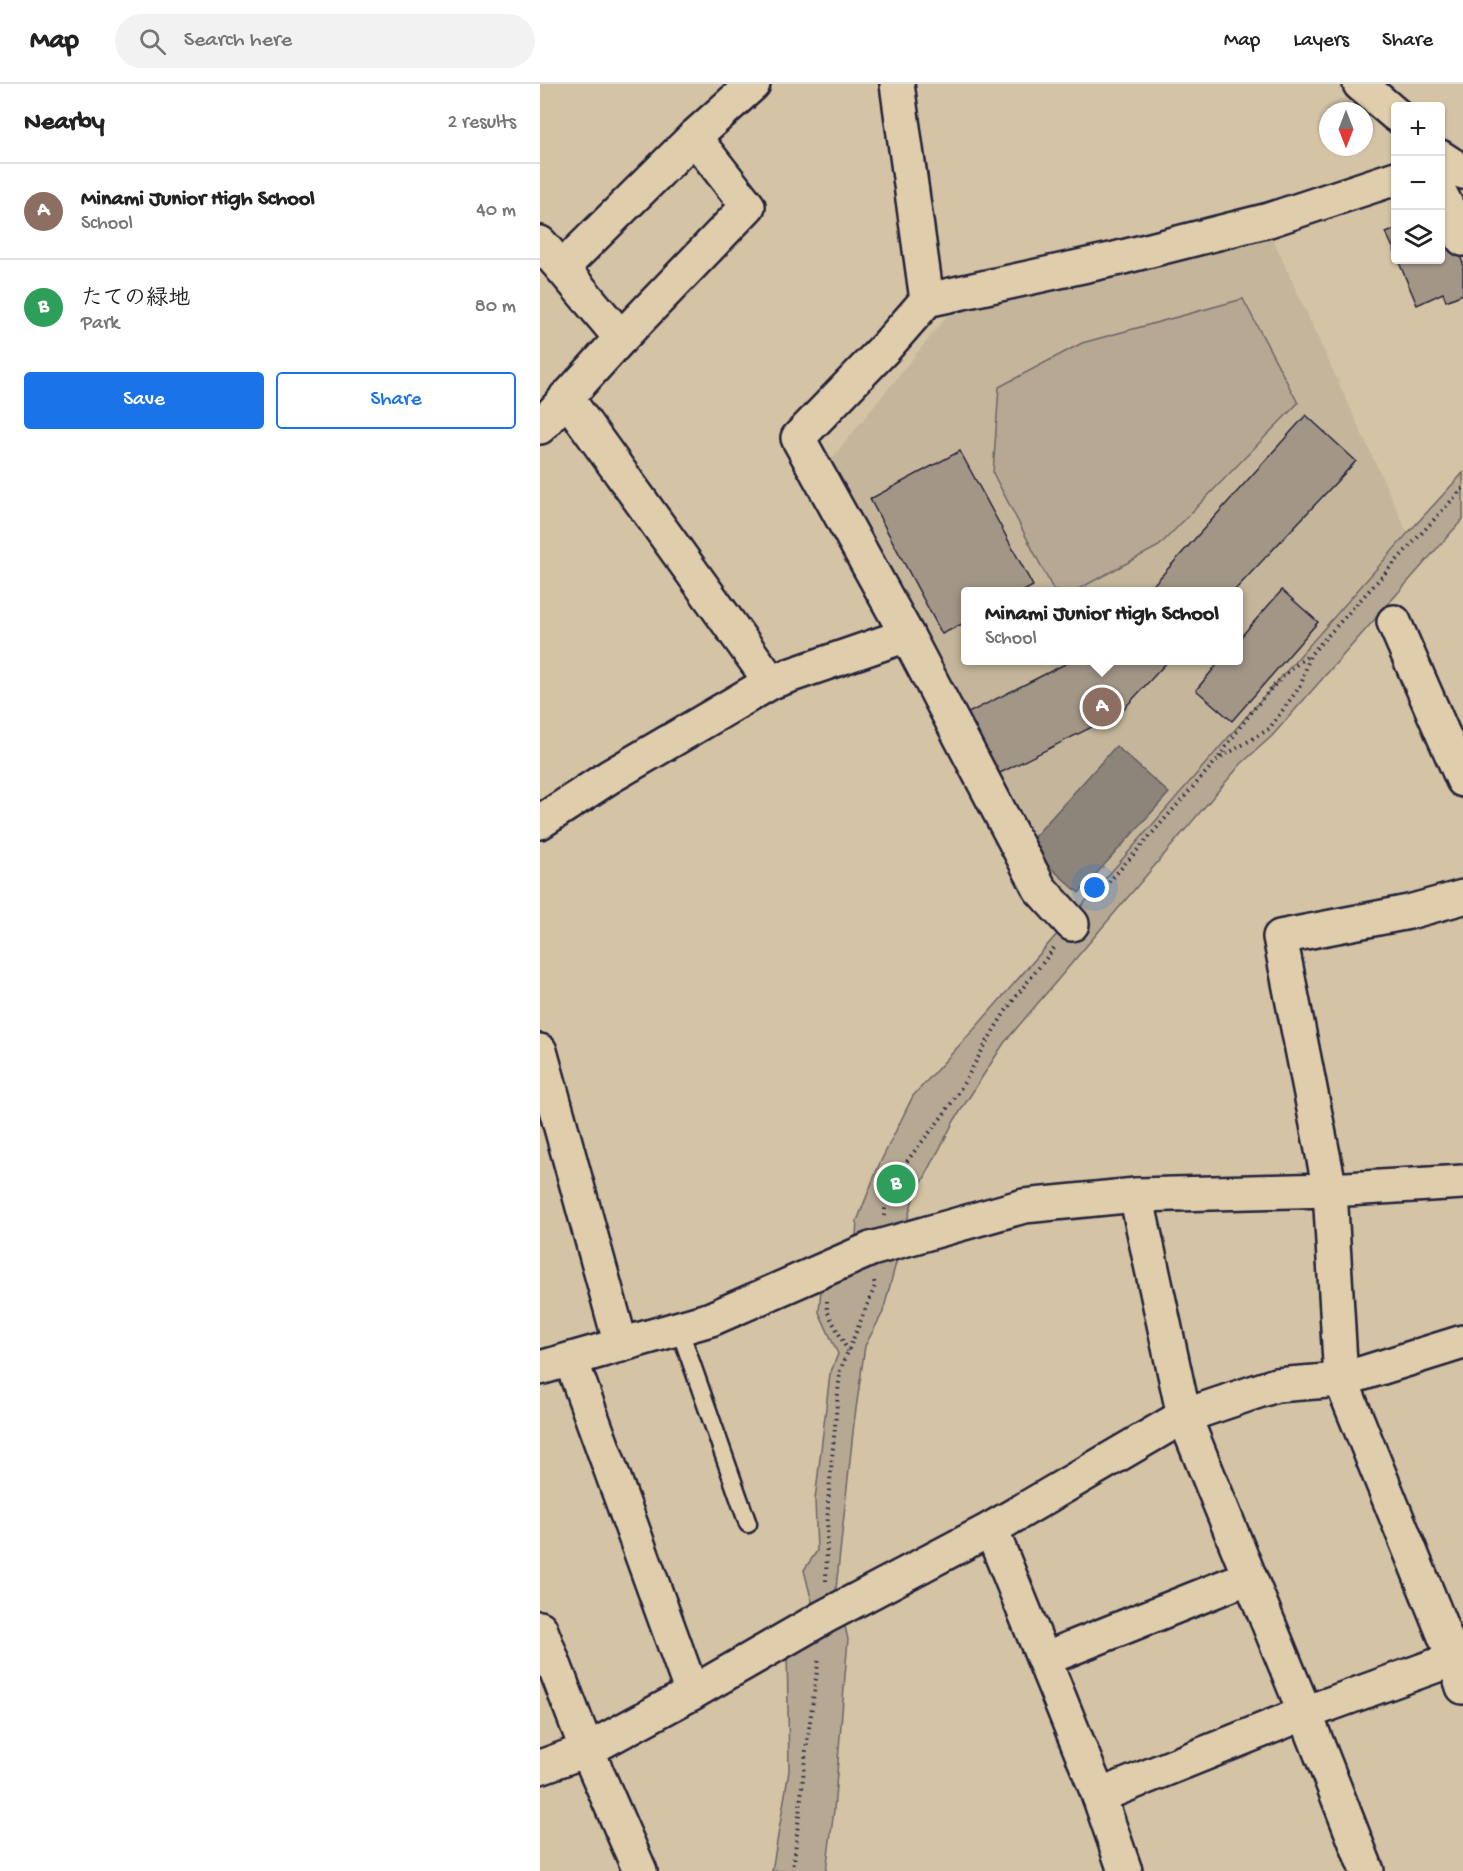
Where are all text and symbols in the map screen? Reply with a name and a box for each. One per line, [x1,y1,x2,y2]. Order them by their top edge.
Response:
search box [115,14,535,68]
text: Map [30,25,79,58]
icon: search [136,25,169,58]
text: Search here [184,28,292,54]
text: Map [1224,29,1260,54]
text: Layers [1293,29,1349,54]
text: Share [1382,29,1433,54]
north arrow [1319,102,1373,156]
map controls [1391,102,1445,264]
button: + [1391,102,1445,156]
text: Nearby [24,108,105,139]
text: 2 results [447,112,516,135]
button: − [1391,156,1445,210]
text: Minami Junior High School [81,187,315,213]
text: A [38,200,49,223]
text: 40 m [476,200,516,223]
button: layers [1391,210,1445,264]
text: School [81,213,133,236]
text: たての緑地 [81,287,190,313]
text: B [38,296,49,319]
text: 80 m [475,296,516,319]
text: Park [81,313,119,336]
button: Save [24,372,264,429]
button: Share [276,372,516,429]
popup [961,587,1243,665]
text: Minami Junior High School [985,602,1219,628]
text: School [985,628,1037,651]
pin: A [1082,684,1122,730]
your location [1080,873,1109,902]
pin: B [876,1162,916,1206]

